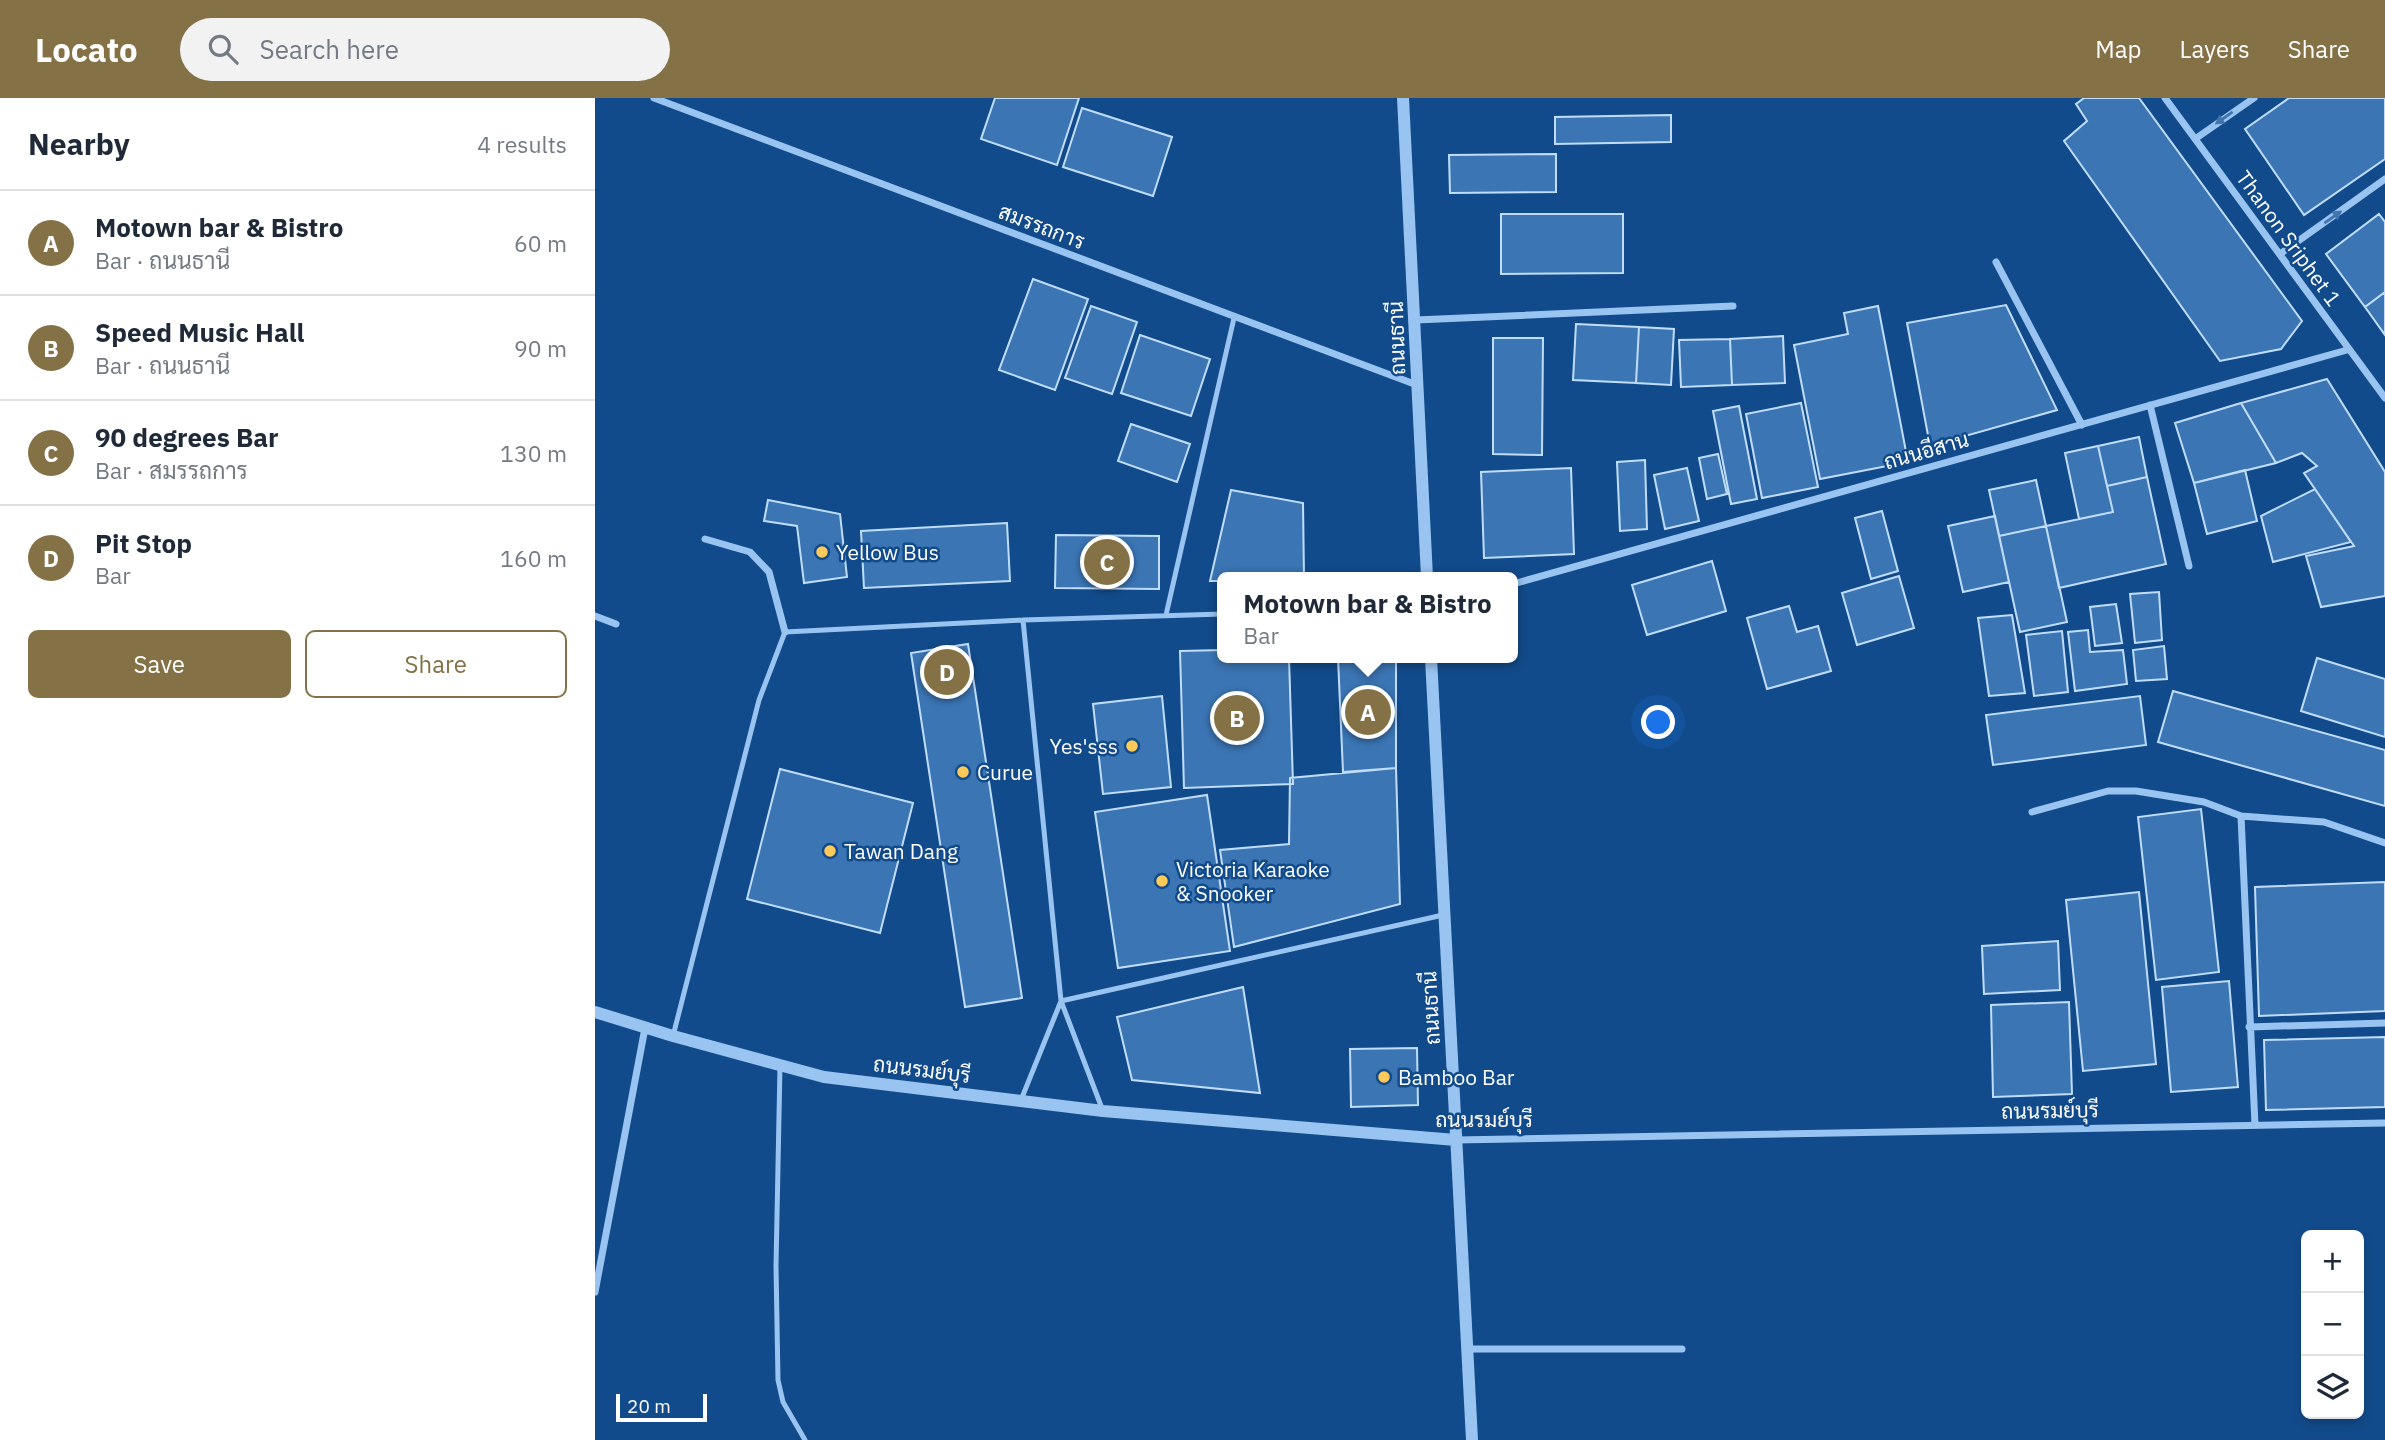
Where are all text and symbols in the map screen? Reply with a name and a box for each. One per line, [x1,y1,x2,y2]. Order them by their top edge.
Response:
search box [180,18,670,81]
text: Locato [35,28,138,71]
icon: search [204,30,242,68]
text: Search here [260,32,399,66]
text: Map [2095,33,2142,65]
text: Layers [2180,33,2250,65]
text: Share [2288,33,2350,65]
one-way arrow [2215,111,2233,125]
text: Nearby [28,124,130,163]
text: 4 results [477,129,567,159]
street label: Thanon Sriphet 1 [2230,164,2348,312]
street label: สมรรถการ [995,197,1089,255]
text: Motown bar & Bistro [95,210,343,244]
one-way arrow [2324,210,2342,224]
text: A [43,228,59,258]
text: 60 m [514,228,567,258]
text: Bar · ถนนธานี [95,245,230,275]
street label: ถนนธานี [1381,301,1411,375]
text: Speed Music Hall [95,315,304,349]
text: B [43,333,59,363]
text: 90 m [514,333,567,363]
text: Bar · ถนนธานี [95,350,230,380]
text: 90 degrees Bar [95,420,279,454]
street label: ถนนอีสาน [1880,425,1972,475]
text: C [44,438,58,468]
text: 130 m [500,438,567,468]
text: Bar · สมรรถการ [95,455,248,485]
text: Pit Stop [95,526,192,560]
pin: C [1084,536,1130,588]
place label: Yellow Bus [836,538,939,566]
text: D [43,543,59,573]
text: 160 m [500,543,567,573]
marker: Yellow Bus [814,544,830,560]
text: Bar [95,560,131,590]
popup [1217,572,1518,663]
text: Motown bar & Bistro [1243,586,1492,620]
text: Bar [1243,620,1279,650]
button: Save [28,630,291,698]
button: Share [305,630,567,698]
pin: D [924,646,970,698]
pin: A [1345,686,1391,738]
pin: B [1214,692,1260,744]
your location [1641,705,1675,739]
place label: Yes'sss [1050,732,1118,760]
marker: Yes'sss [1124,738,1140,754]
place label: Curue [977,758,1033,786]
marker: Curue [955,764,971,780]
place label: Tawan Dang [844,837,958,865]
marker: Tawan Dang [822,843,838,859]
place label: Victoria Karaoke & Snooker [1176,855,1330,907]
marker: Victoria Karaoke & Snooker [1154,873,1170,889]
street label: ถนนธานี [1414,970,1446,1046]
street label: ถนนรมย์บุรี [872,1049,972,1090]
place label: Bamboo Bar [1398,1063,1515,1091]
marker: Bamboo Bar [1376,1069,1392,1085]
street label: ถนนรมย์บุรี [2001,1095,2099,1126]
street label: ถนนรมย์บุรี [1435,1105,1533,1134]
map controls [2301,1230,2364,1419]
button: + [2301,1230,2364,1293]
button: − [2301,1293,2364,1356]
button: layers [2301,1356,2364,1419]
scale bar [616,1391,707,1423]
text: 20 m [627,1394,671,1418]

